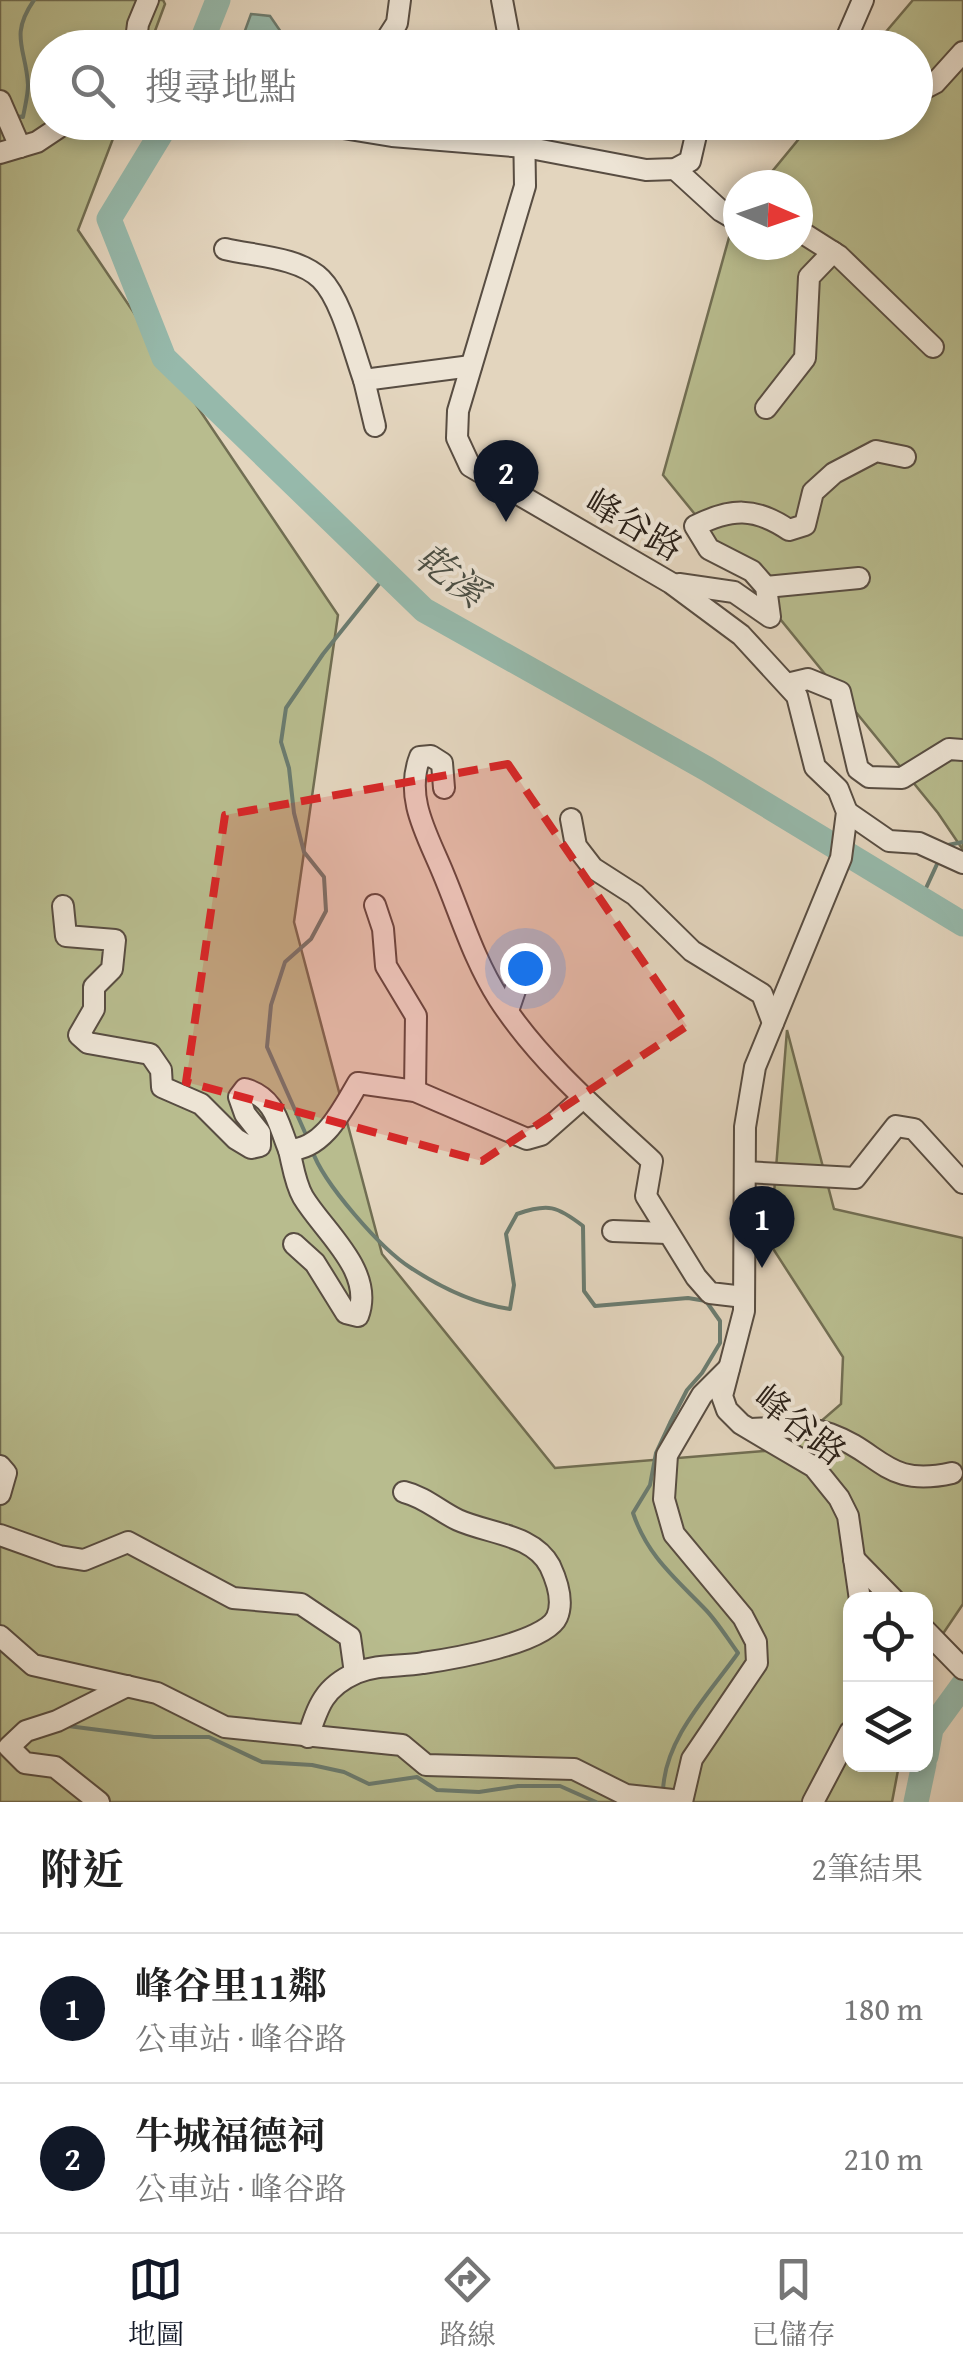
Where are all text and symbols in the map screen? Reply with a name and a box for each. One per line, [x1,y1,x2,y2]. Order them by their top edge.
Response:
search box [30,30,933,140]
icon: search [65,58,120,113]
text: 搜尋地點 [145,58,297,114]
north arrow [723,170,813,260]
pin: 2 [474,440,538,522]
street label: 峰谷路 [576,476,692,573]
water label: 乾溪 [404,529,502,622]
your location [500,943,551,994]
pin: 1 [730,1186,794,1268]
street label: 峰谷路 [743,1372,857,1477]
map controls [843,1592,933,1772]
button: locate [843,1592,933,1682]
button: layers [843,1682,933,1772]
text: 附近 [40,1838,124,1899]
text: 2筆結果 [812,1845,923,1892]
text: 峰谷里11鄰 [135,1957,326,2013]
text: 1 [64,1985,81,2032]
text: 180 m [844,1985,923,2032]
text: 公車站 · 峰谷路 [135,2015,346,2062]
text: 牛城福德祠 [135,2107,325,2163]
text: 2 [64,2135,81,2182]
text: 210 m [844,2135,923,2182]
text: 公車站 · 峰谷路 [135,2165,346,2212]
tab: 地圖 [128,2252,184,2354]
tab: 路線 [439,2252,495,2354]
tab: 已儲存 [751,2252,835,2354]

